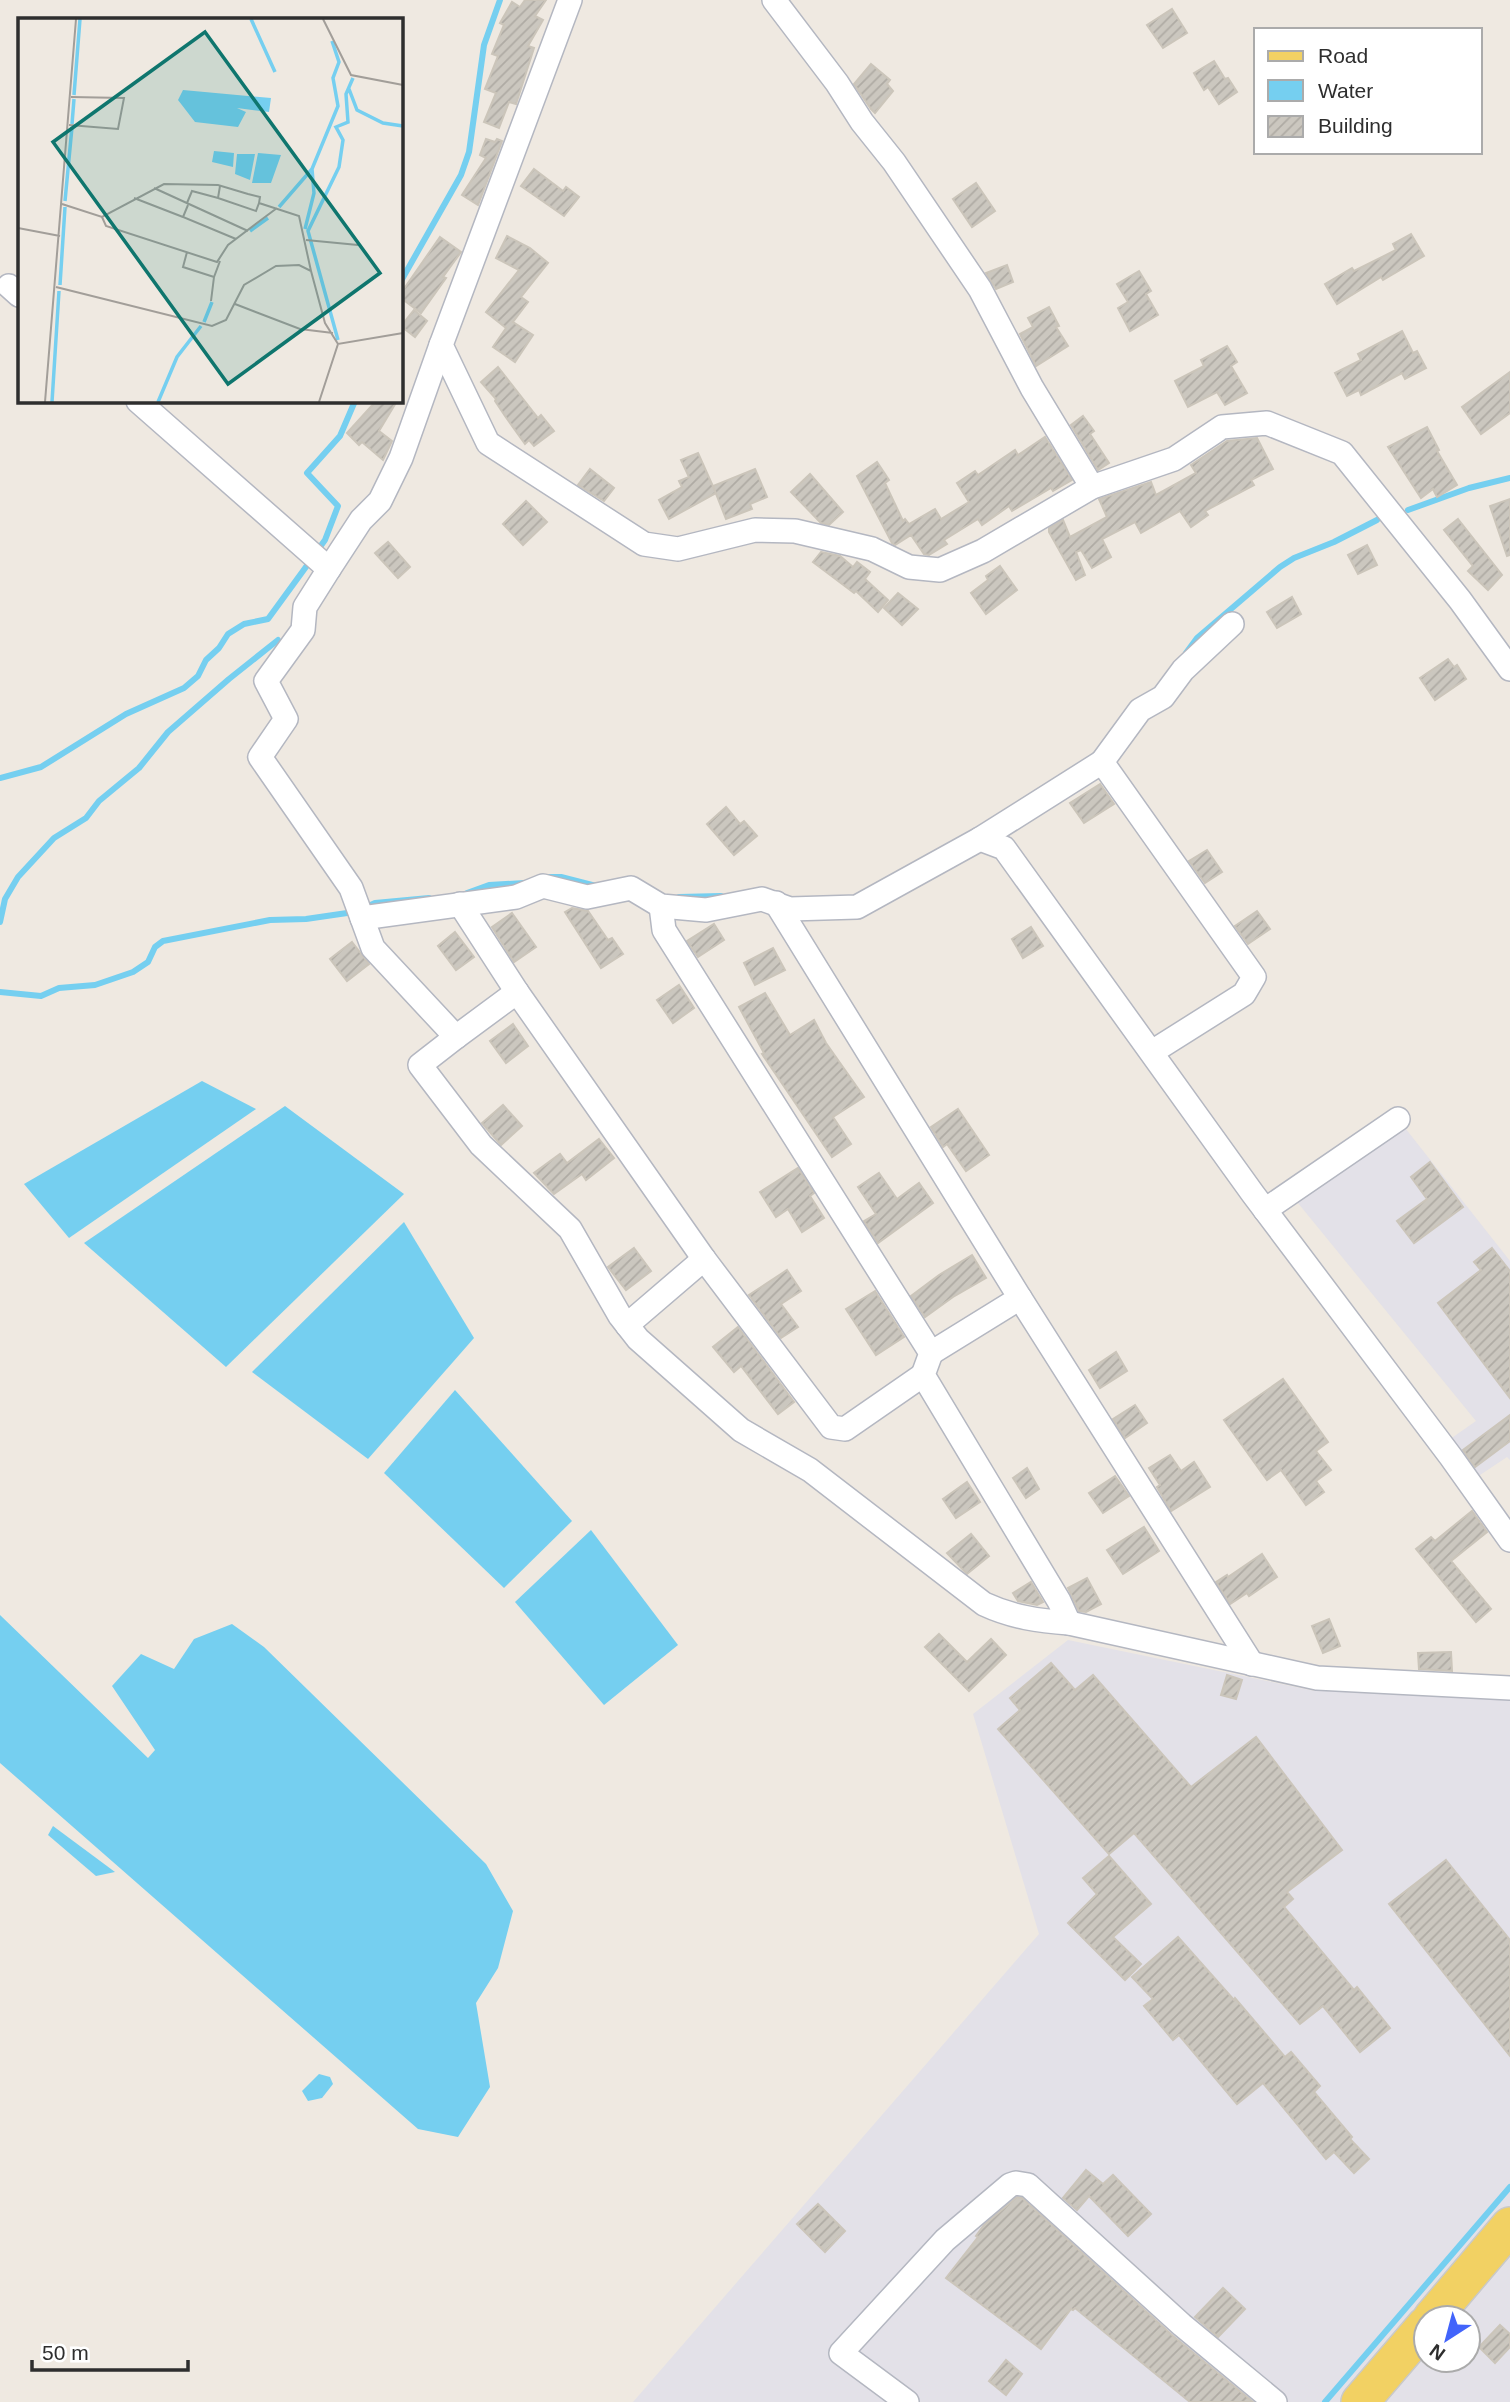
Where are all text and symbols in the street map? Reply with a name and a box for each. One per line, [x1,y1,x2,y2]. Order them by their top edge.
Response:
inset map [18,18,402,402]
legend [1254,28,1482,154]
text: Road [1318,44,1368,67]
text: Water [1318,79,1373,102]
text: Building [1318,114,1393,137]
north arrow [1412,2304,1482,2374]
scale bar [32,2328,187,2372]
text: N [1426,2340,1449,2365]
text: 50 m [42,2341,89,2364]

